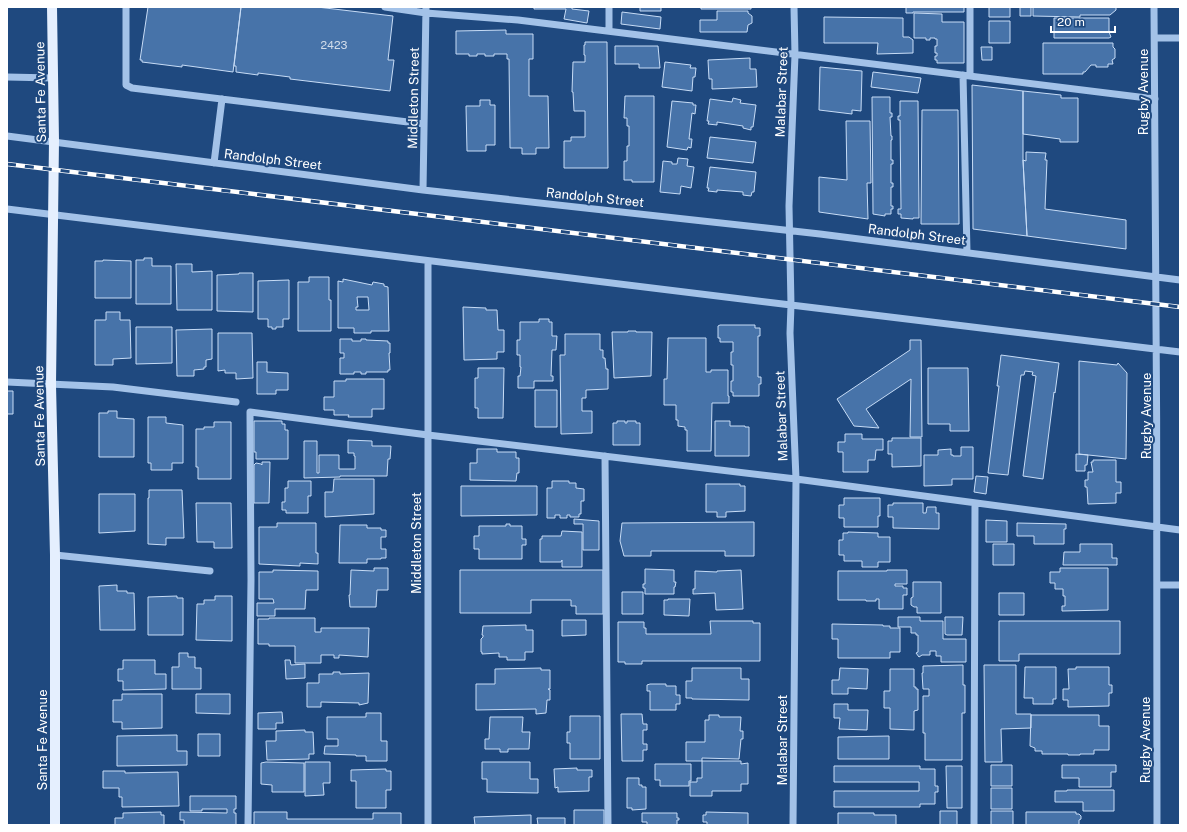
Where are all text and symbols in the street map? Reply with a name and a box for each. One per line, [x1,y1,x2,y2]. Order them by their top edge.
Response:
scale bar [1051,8,1115,34]
text: 20 m [1057,15,1085,29]
house number: 2423 [321,39,348,51]
street label: Santa Fe Avenue [32,41,49,143]
street label: Malabar Street [772,46,791,138]
street label: Middleton Street [405,47,422,149]
street label: Rugby Avenue [1136,49,1151,135]
street label: Randolph Street [223,146,323,173]
street label: Randolph Street [545,185,645,210]
street label: Randolph Street [867,221,967,248]
street label: Santa Fe Avenue [31,365,48,467]
street label: Malabar Street [772,370,791,462]
street label: Rugby Avenue [1139,373,1154,459]
street label: Middleton Street [409,492,424,594]
street label: Santa Fe Avenue [35,689,50,791]
street label: Malabar Street [775,695,790,785]
street label: Rugby Avenue [1138,697,1153,783]

